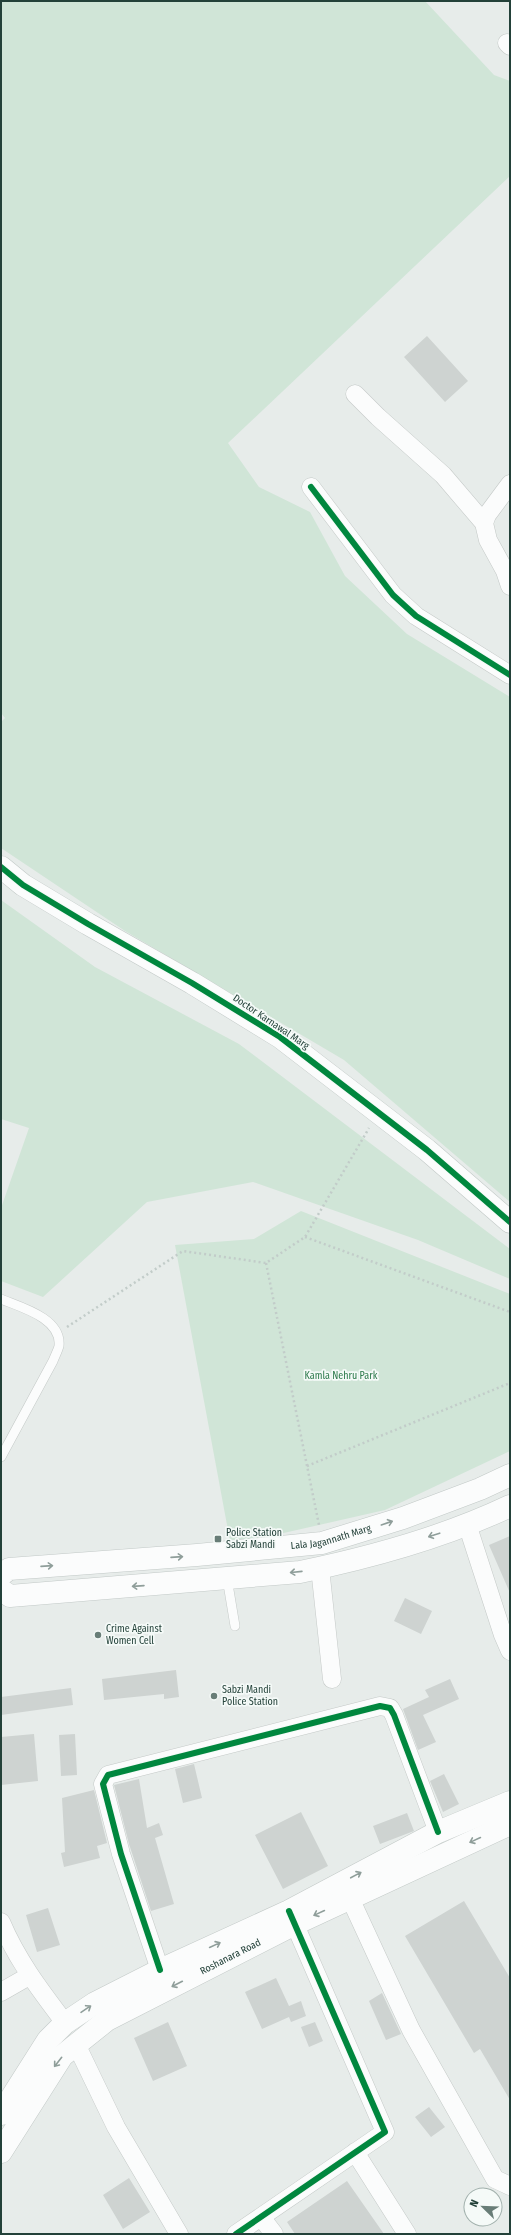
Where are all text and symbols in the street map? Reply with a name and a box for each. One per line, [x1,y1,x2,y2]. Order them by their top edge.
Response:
street label: Doctor Karnawal Marg [231,992,312,1052]
park label: Kamla Nehru Park [305,1370,378,1382]
one-way arrow [381,1519,394,1526]
street label: Lala Jagannath Marg [290,1522,373,1552]
place label: Police Station Sabzi Mandi [226,1527,282,1551]
one-way arrow [428,1532,441,1539]
marker: Police Station Sabzi Mandi [213,1534,223,1544]
one-way arrow [170,1553,183,1560]
one-way arrow [40,1563,53,1570]
one-way arrow [290,1568,303,1576]
one-way arrow [132,1582,145,1589]
place label: Crime Against Women Cell [106,1623,163,1647]
marker: Crime Against Women Cell [93,1630,103,1640]
place label: Sabzi Mandi Police Station [222,1684,278,1708]
marker: Sabzi Mandi Police Station [209,1691,219,1701]
one-way arrow [469,1837,481,1844]
one-way arrow [350,1871,362,1878]
one-way arrow [313,1910,325,1917]
street label: Roshanara Road [198,1936,263,1977]
one-way arrow [208,1941,220,1948]
one-way arrow [172,1980,184,1988]
one-way arrow [80,2005,91,2013]
one-way arrow [54,2056,62,2067]
north arrow [463,2187,503,2227]
text: N [467,2198,482,2209]

